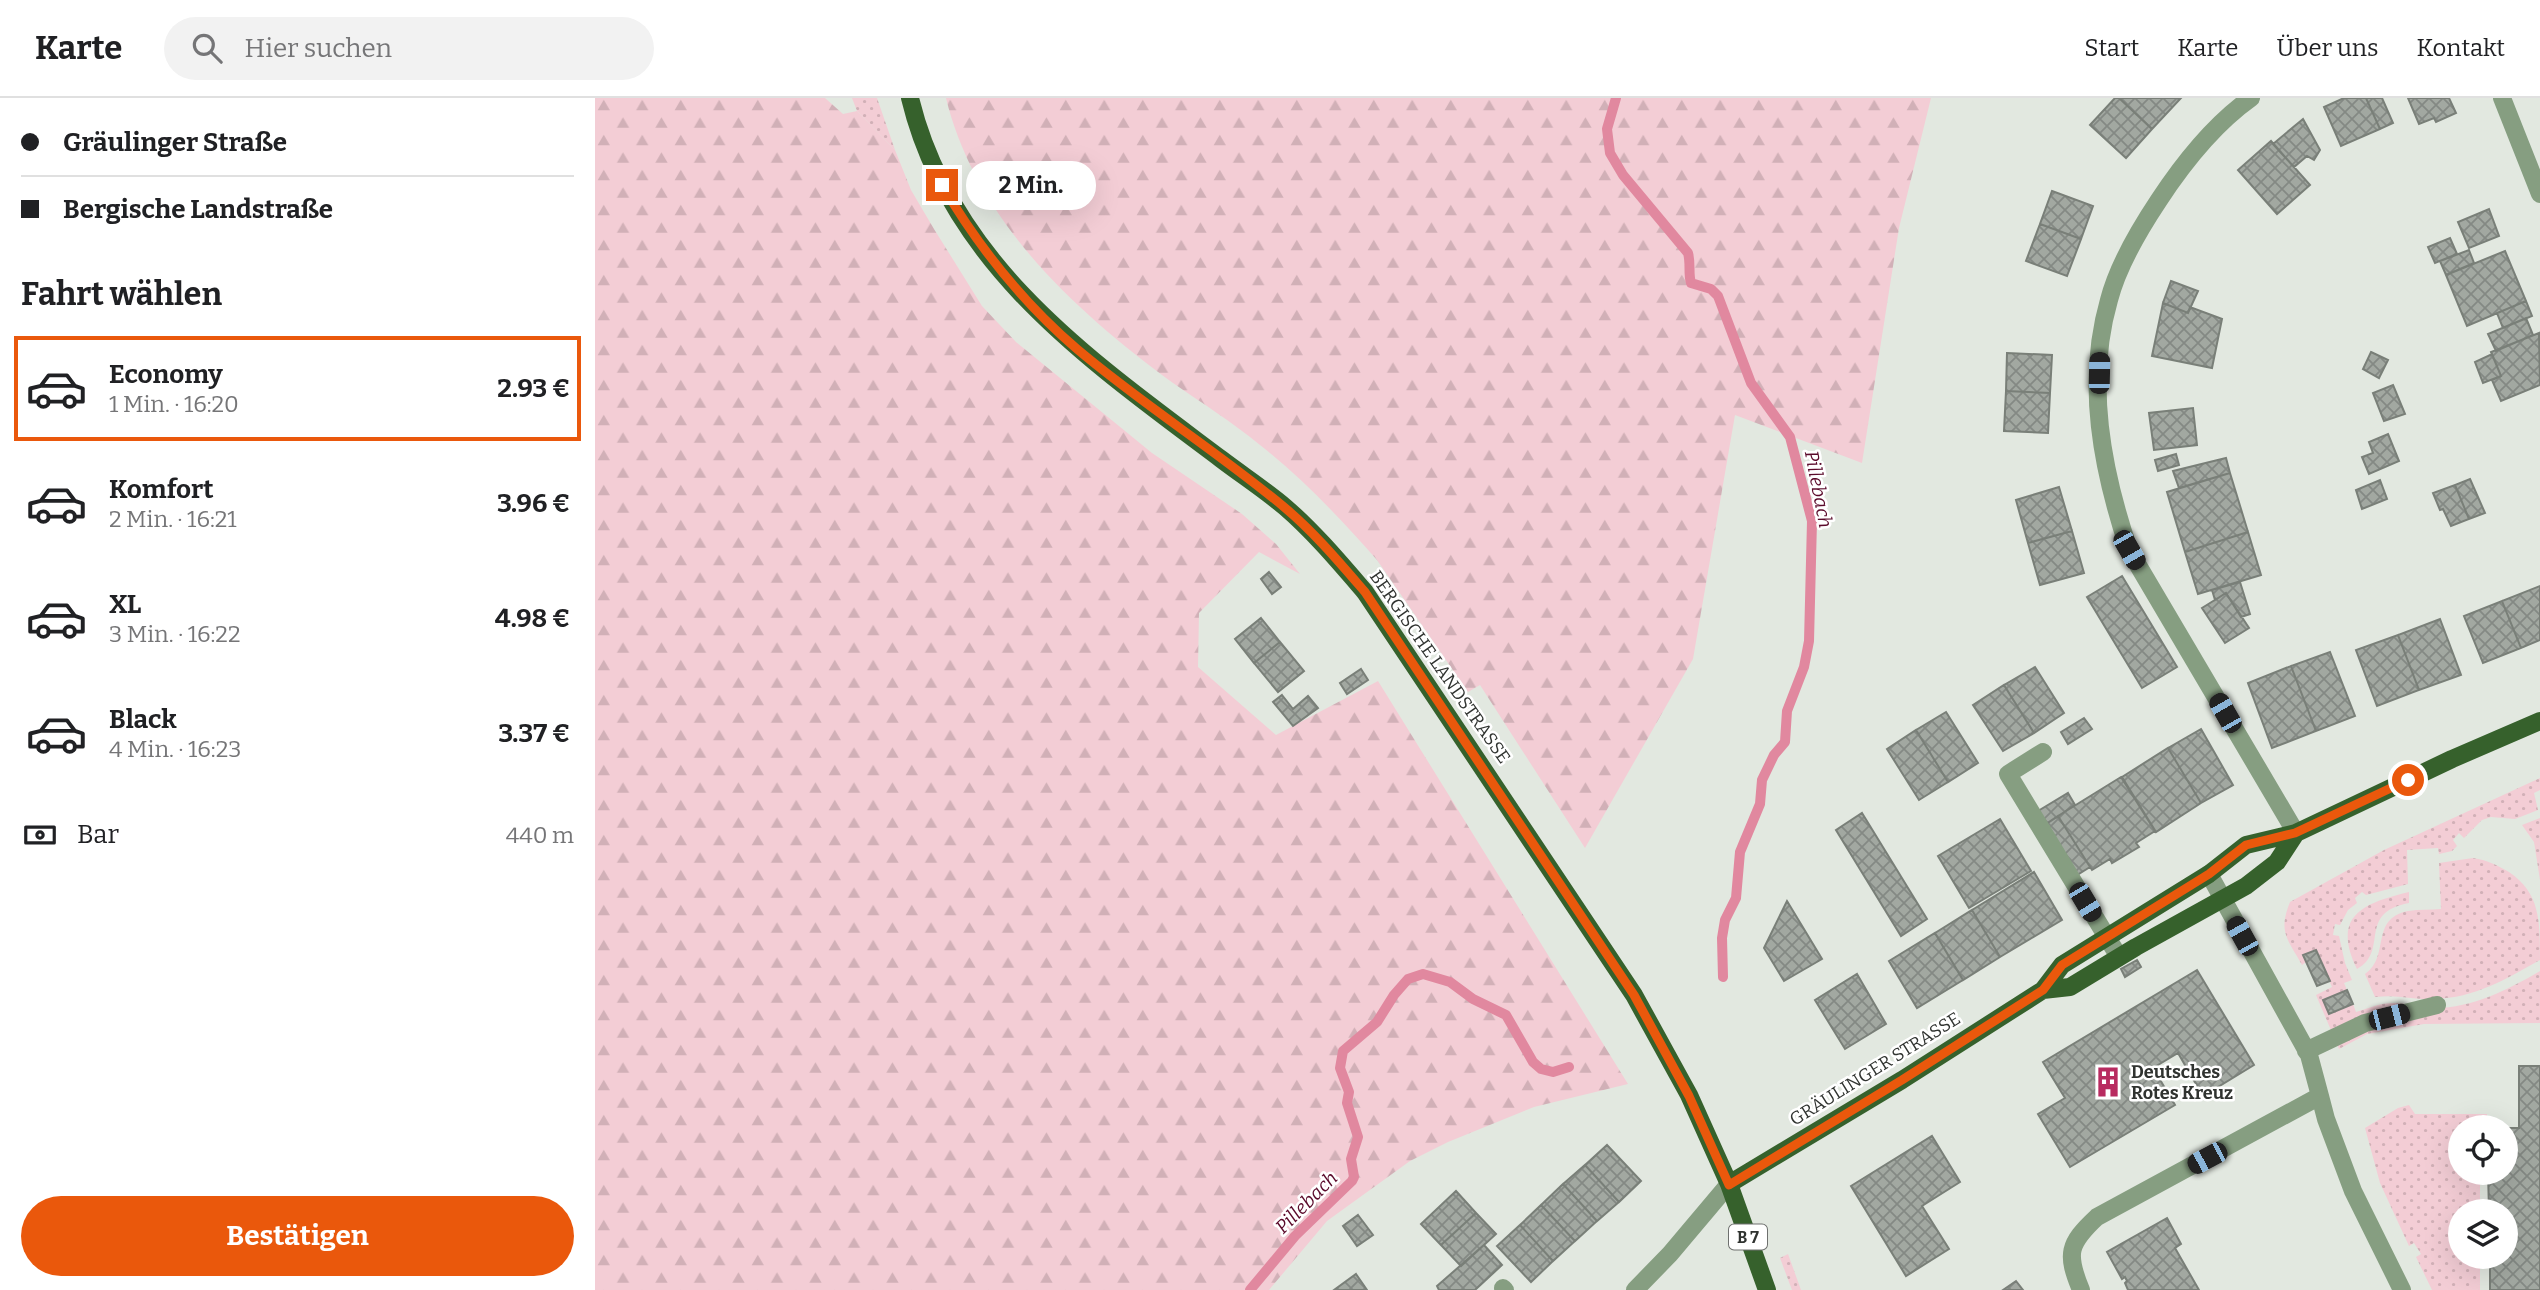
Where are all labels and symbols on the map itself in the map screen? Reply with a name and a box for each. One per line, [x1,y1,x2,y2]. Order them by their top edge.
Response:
callout: 2 Min. [967,160,1096,210]
route end [926,169,958,201]
car [2089,352,2110,394]
water label: Pillebach [1800,448,1837,530]
car [2110,527,2149,573]
street label: BERGISCHE LANDSTRASSE [1365,566,1515,768]
car [2206,690,2245,736]
route start [2392,764,2424,796]
car [2066,879,2105,925]
car [2223,913,2262,959]
car [2367,1002,2412,1032]
street label: GRÄULINGER STRASSE [1786,1007,1964,1131]
place label: Deutsches Rotes Kreuz [2131,1061,2233,1104]
building icon: Deutsches Rotes Kreuz [2091,1065,2125,1099]
car [2184,1139,2231,1177]
water label: Pillebach [1271,1167,1342,1238]
road number: B 7 [1729,1224,1767,1250]

